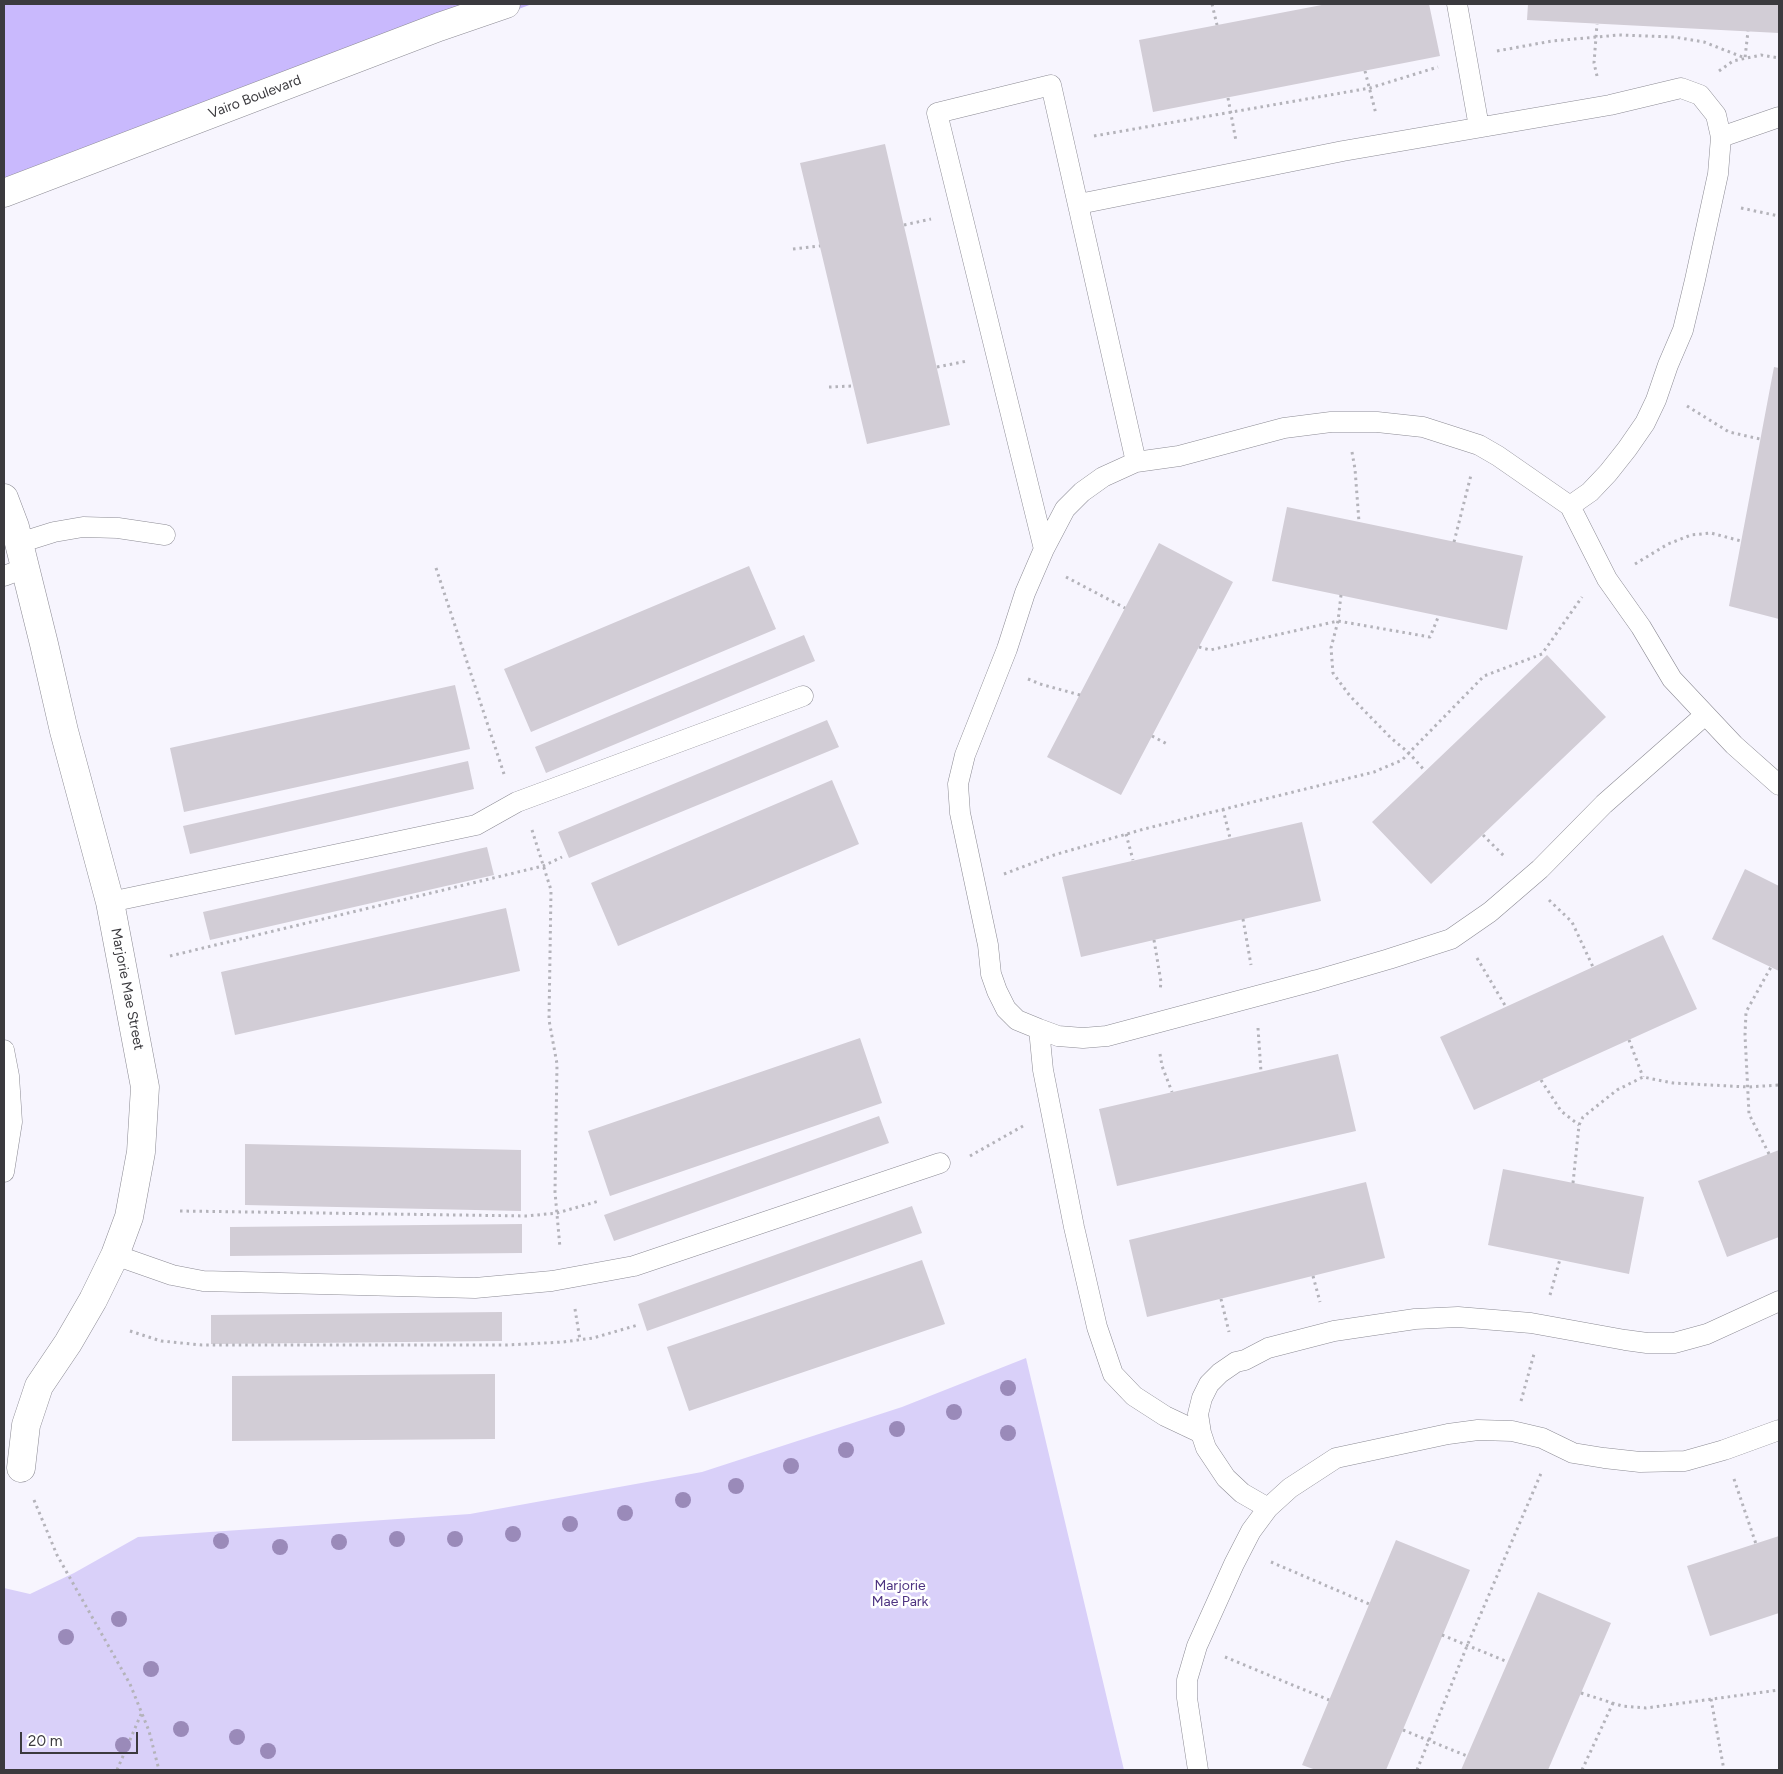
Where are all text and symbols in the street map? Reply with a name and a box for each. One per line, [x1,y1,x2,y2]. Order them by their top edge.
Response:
street label: Vairo Boulevard [206,72,304,122]
street label: Marjorie Mae Street [107,927,147,1051]
park label: Marjorie Mae Park [872,1578,928,1610]
scale bar [22,1722,140,1754]
text: 20 m [28,1732,62,1750]

